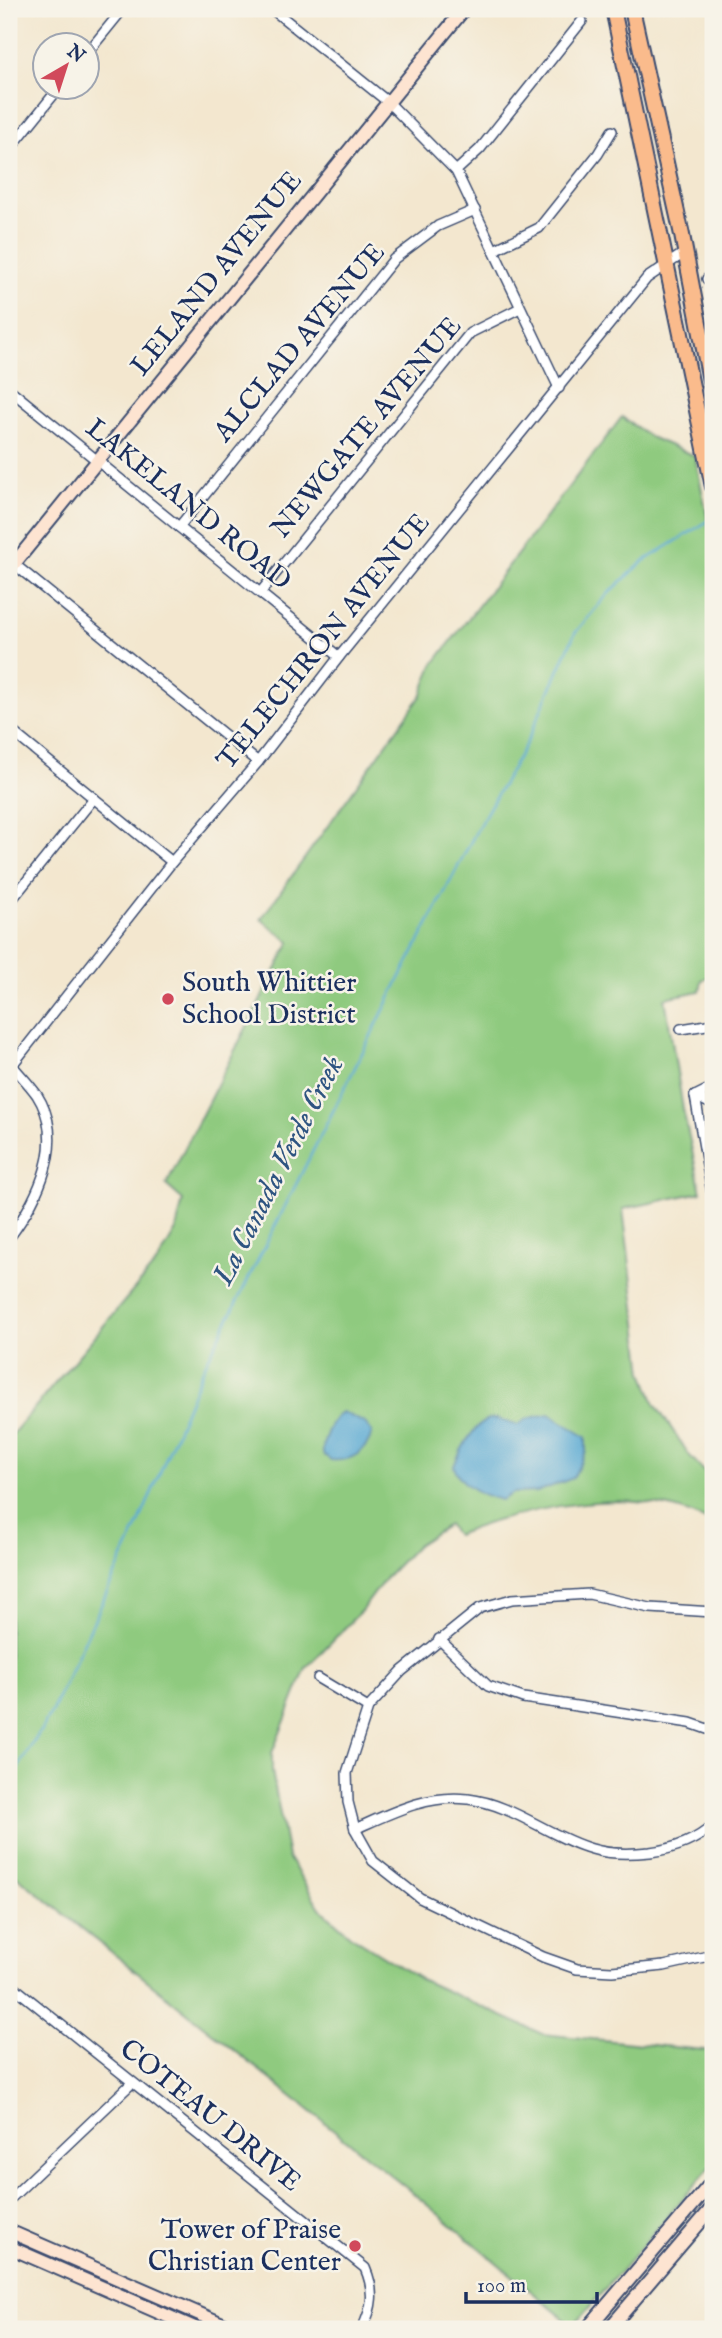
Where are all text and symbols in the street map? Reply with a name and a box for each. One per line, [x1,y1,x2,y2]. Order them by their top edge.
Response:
north arrow [32,32,102,102]
text: N [61,39,90,69]
street label: LELAND AVENUE [124,164,310,384]
street label: ALCLAD AVENUE [206,236,393,450]
street label: NEWGATE AVENUE [264,310,470,546]
street label: LAKELAND ROAD [78,411,298,599]
street label: TELECHRON AVENUE [210,507,438,777]
place label: South Whittier School District [182,966,356,1033]
marker: South Whittier School District [160,991,176,1007]
water label: La Canada Verde Creek [204,1050,353,1293]
street label: COTEAU DRIVE [112,2032,308,2200]
place label: Tower of Praise Christian Center [148,2213,341,2280]
marker: Tower of Praise Christian Center [347,2238,363,2254]
scale bar [466,2261,598,2305]
text: 100 m [477,2273,526,2300]

